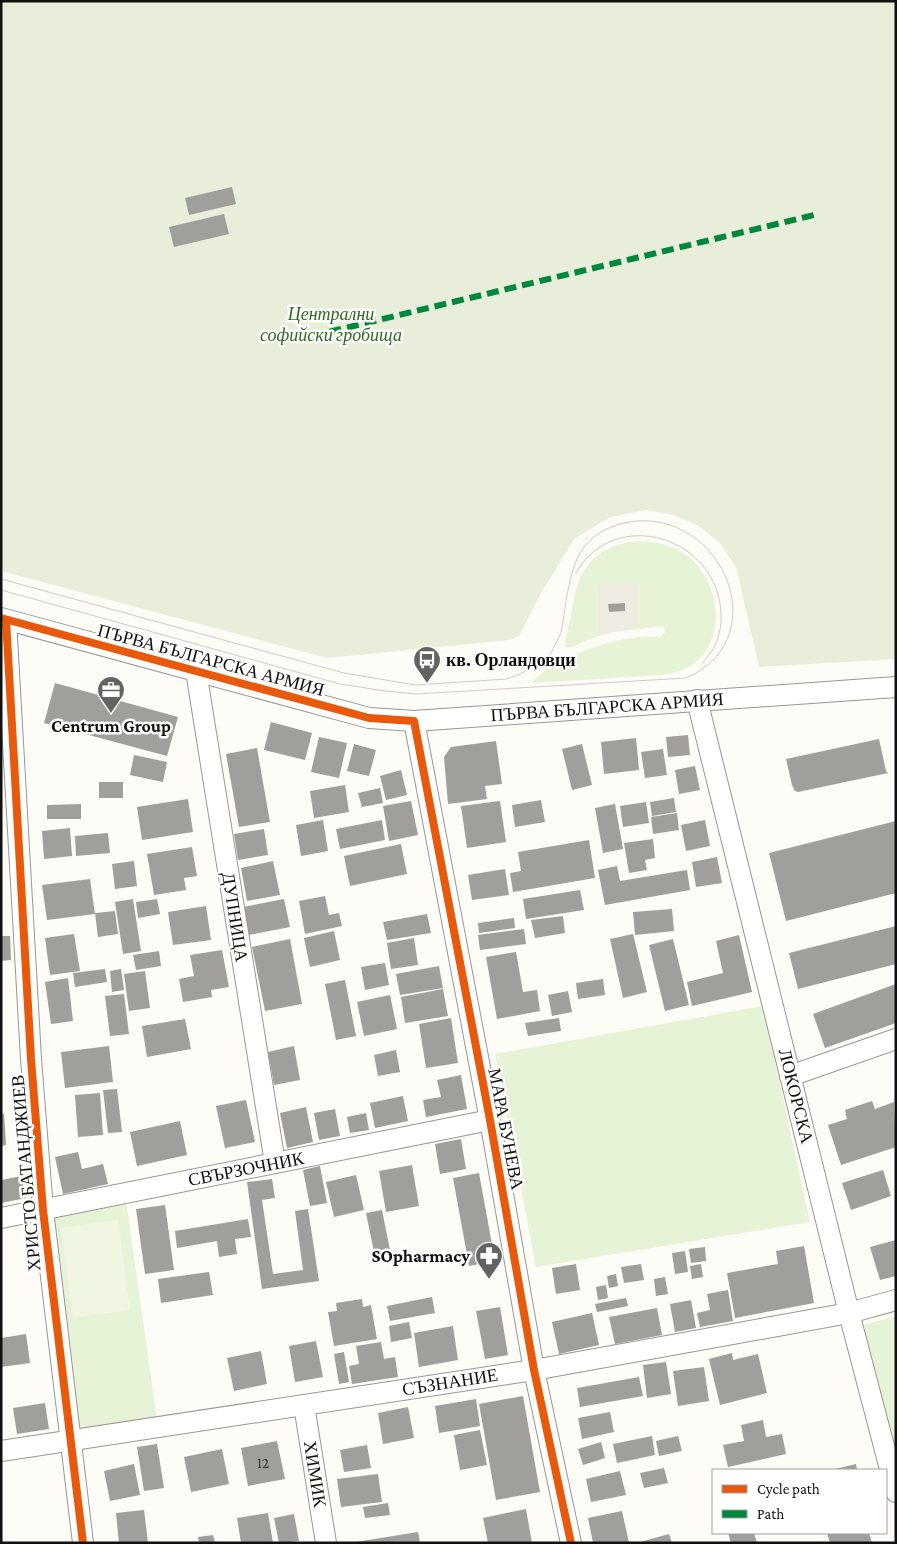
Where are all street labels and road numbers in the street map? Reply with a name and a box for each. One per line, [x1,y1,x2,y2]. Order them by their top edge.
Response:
street label: ПЪРВА БЪЛГАРСКА АРМИЯ [96,620,326,700]
street label: ПЪРВА БЪЛГАРСКА АРМИЯ [490,689,724,725]
street label: ДУПНИЦА [218,871,252,963]
street label: ЛОКОРСКА [775,1047,817,1145]
street label: МАРА БУНЕВА [484,1067,528,1191]
street label: ХРИСТО БАТАНДЖИЕВ [7,1074,45,1272]
street label: СВЪРЗОЧНИК [187,1148,306,1190]
street label: СЪЗНАНИЕ [401,1365,499,1399]
street label: ХИМИК [300,1439,330,1510]

